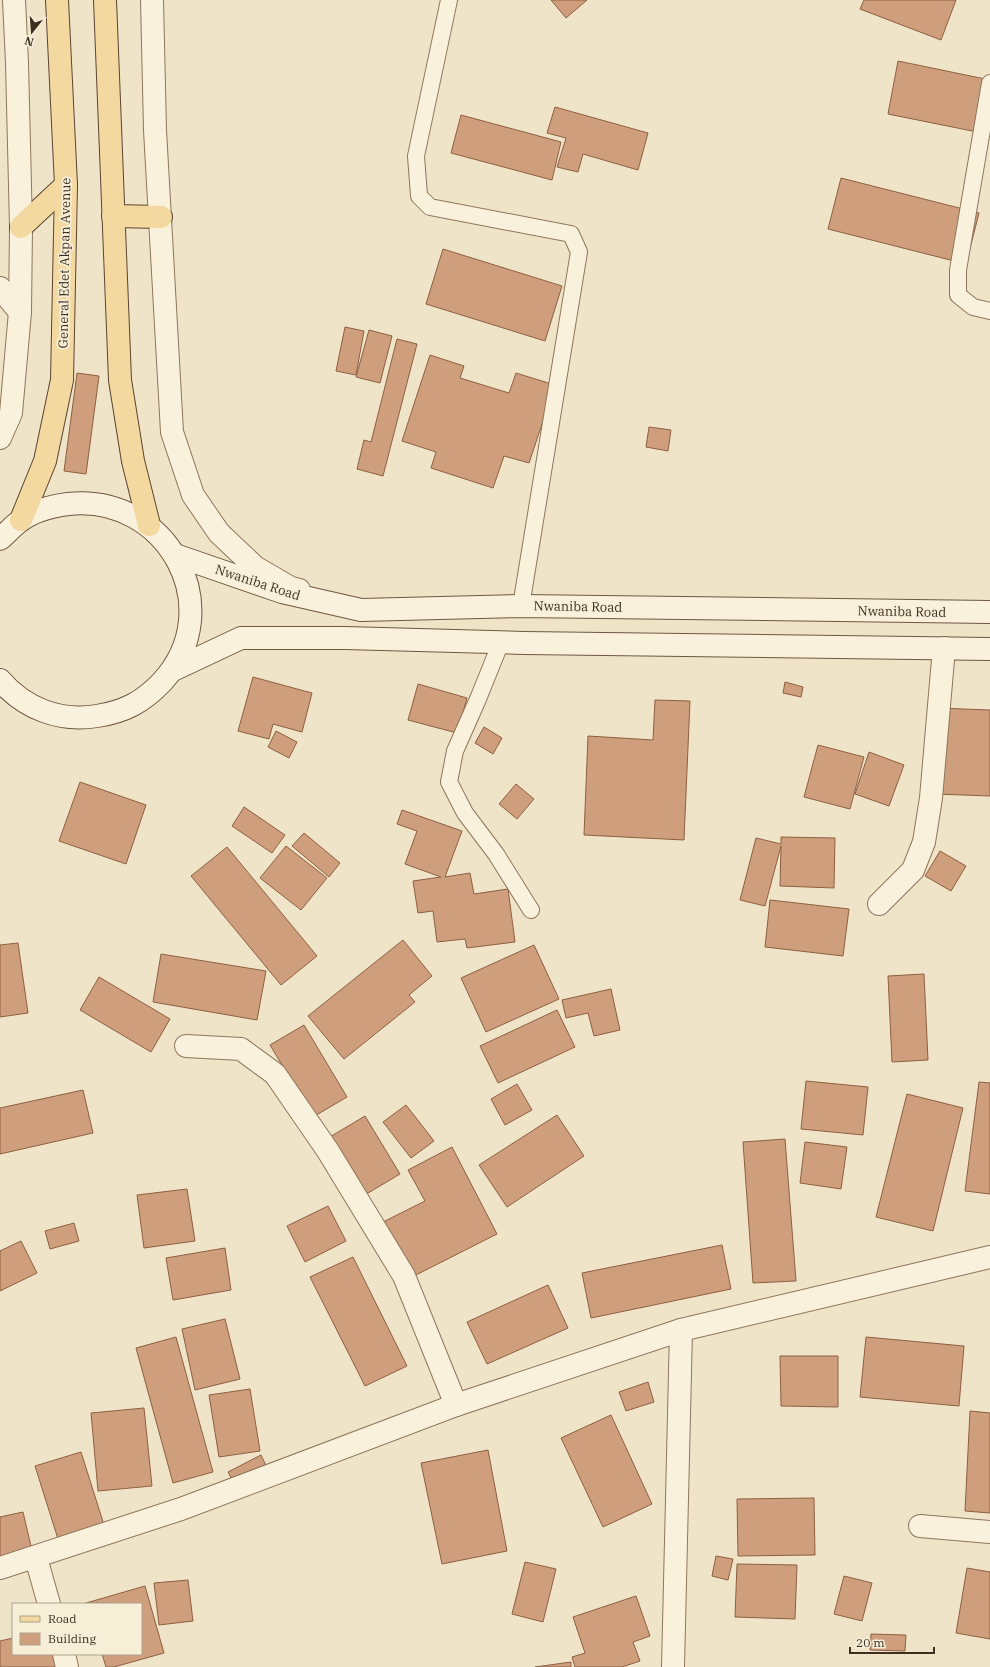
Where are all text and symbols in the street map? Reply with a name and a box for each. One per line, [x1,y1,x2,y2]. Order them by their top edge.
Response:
north arrow [12,12,52,52]
text: N [23,34,35,50]
street label: General Edet Akpan Avenue [55,178,74,348]
street label: Nwaniba Road [213,561,303,604]
street label: Nwaniba Road [534,597,623,616]
street label: Nwaniba Road [858,602,947,621]
legend [12,1603,142,1655]
text: Road [48,1611,77,1626]
scale bar [850,1629,934,1655]
text: Building [48,1631,96,1646]
text: 20 m [856,1635,885,1650]

